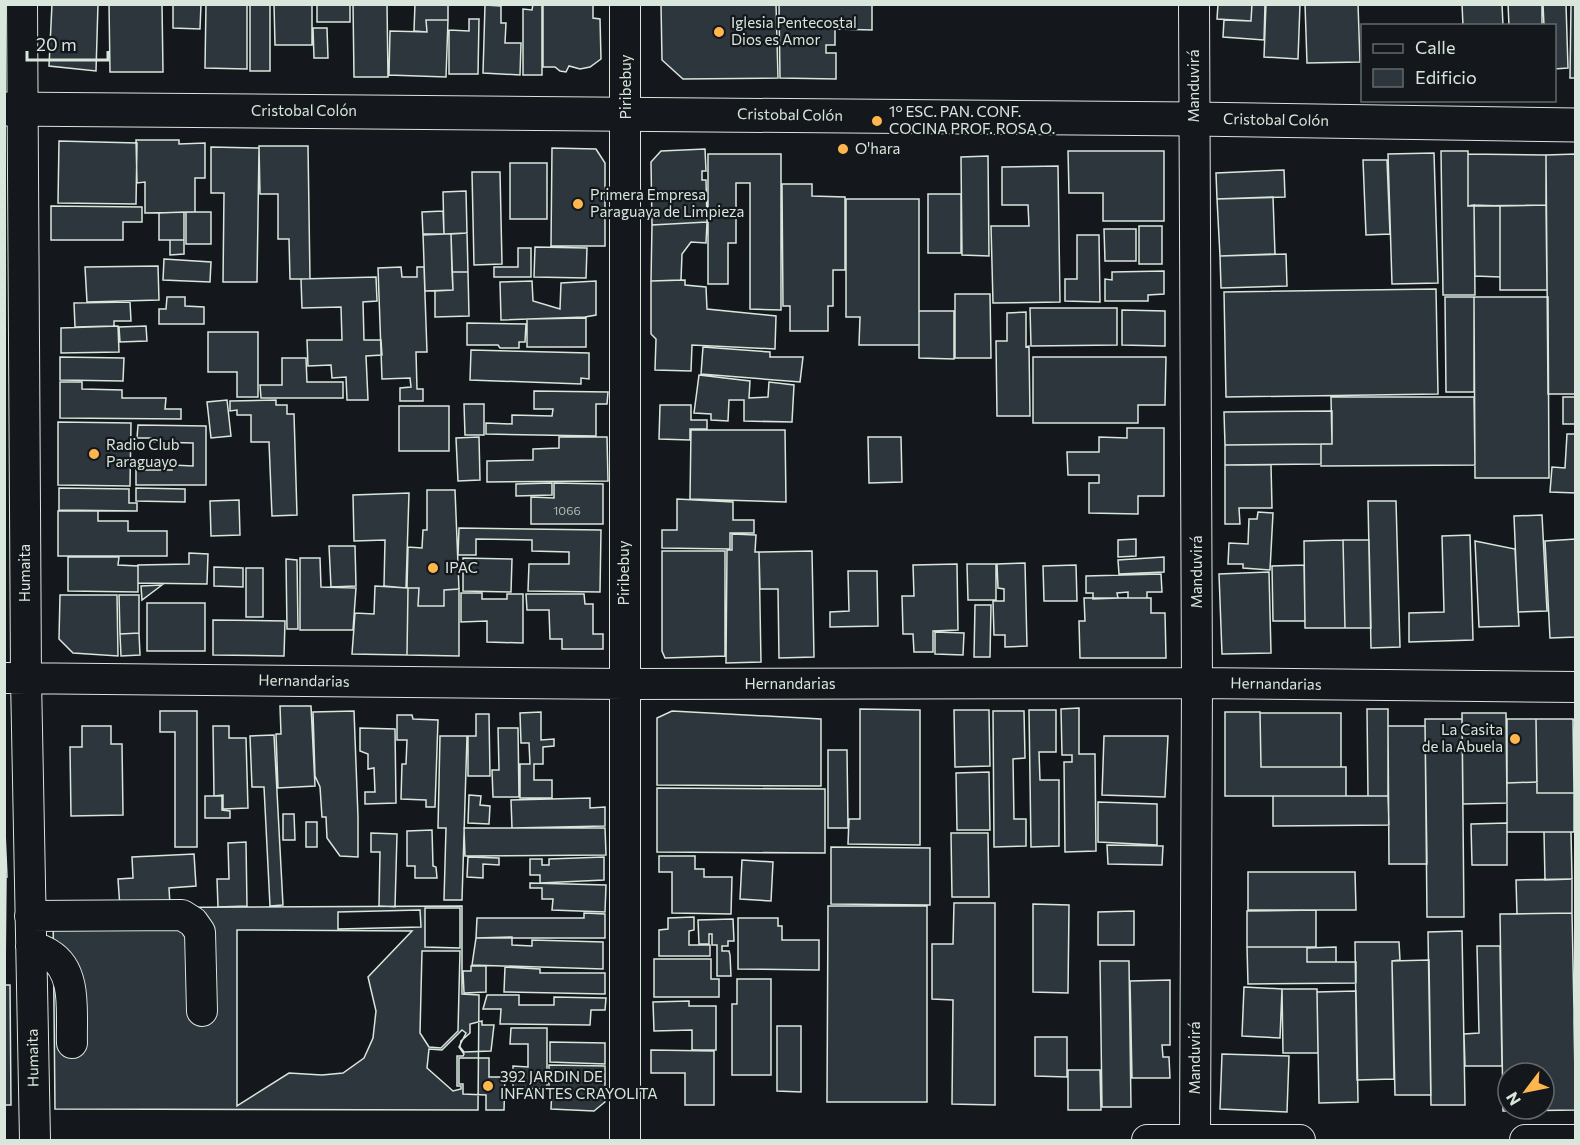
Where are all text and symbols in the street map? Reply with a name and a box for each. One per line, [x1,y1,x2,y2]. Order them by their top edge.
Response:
place label: Iglesia Pentecostal Dios es Amor [731,13,857,48]
scale bar [27,24,108,62]
legend [1361,24,1556,102]
marker: Iglesia Pentecostal Dios es Amor [712,25,726,39]
text: 20 m [36,33,77,55]
text: Calle [1415,36,1455,58]
street label: Manduvirá [1184,50,1202,122]
street label: Piribebuy [616,54,634,119]
text: Edificio [1415,66,1477,88]
street label: Cristobal Colón [251,101,357,119]
place label: 1° ESC. PAN. CONF. COCINA PROF. ROSA O. [889,102,1055,137]
street label: Cristobal Colón [737,104,843,124]
street label: Cristobal Colón [1223,109,1329,129]
marker: 1° ESC. PAN. CONF. COCINA PROF. ROSA O. [870,114,884,128]
place label: O'hara [855,139,900,157]
marker: O'hara [836,142,850,156]
place label: Primera Empresa Paraguaya de Limpieza [590,185,744,220]
marker: Primera Empresa Paraguaya de Limpieza [571,197,585,211]
place label: Radio Club Paraguayo [106,435,180,470]
marker: Radio Club Paraguayo [87,447,101,461]
house number: 1066 [553,503,581,517]
street label: Manduvirá [1187,536,1205,608]
street label: Piribebuy [614,540,632,605]
street label: Humaita [15,544,33,602]
place label: IPAC [445,558,478,576]
marker: IPAC [426,561,440,575]
street label: Hernandarias [258,670,350,690]
street label: Hernandarias [1230,673,1322,693]
street label: Hernandarias [744,674,836,692]
place label: La Casita de la Abuela [1422,720,1503,755]
marker: La Casita de la Abuela [1508,732,1522,746]
street label: Manduvirá [1185,1022,1203,1094]
street label: Humaita [22,1029,42,1087]
north arrow [1496,1061,1556,1121]
place label: 392 JARDIN DE INFANTES CRAYOLITA [500,1067,658,1102]
marker: 392 JARDIN DE INFANTES CRAYOLITA [481,1079,495,1093]
text: N [1502,1089,1524,1109]

